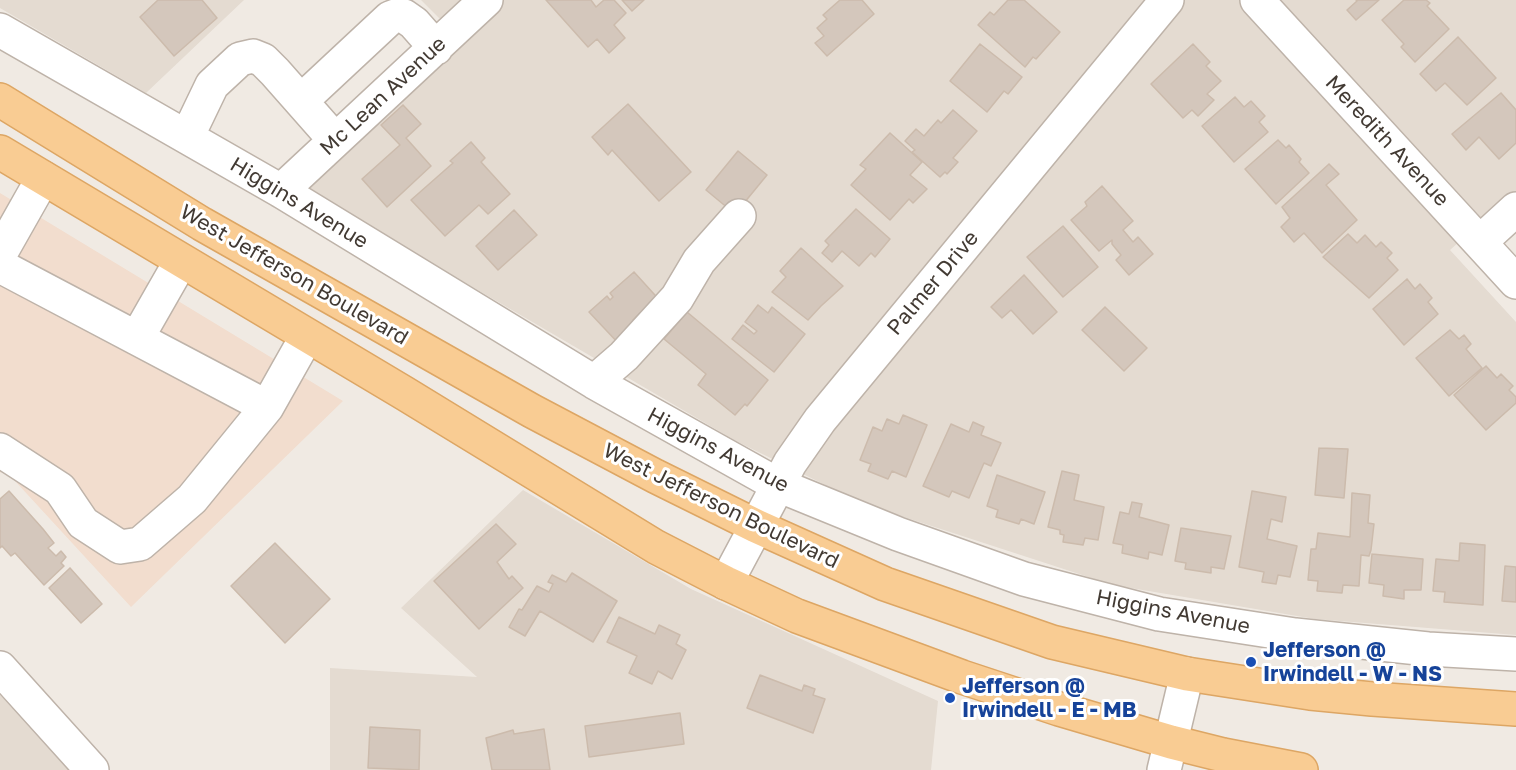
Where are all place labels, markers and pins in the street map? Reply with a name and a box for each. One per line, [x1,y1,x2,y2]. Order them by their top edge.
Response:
place label: Jefferson @ Irwindell - W - NS [1263,637,1442,687]
marker: Jefferson @ Irwindell - W - NS [1244,655,1258,669]
place label: Jefferson @ Irwindell - E - MB [962,673,1137,723]
marker: Jefferson @ Irwindell - E - MB [943,691,957,705]

